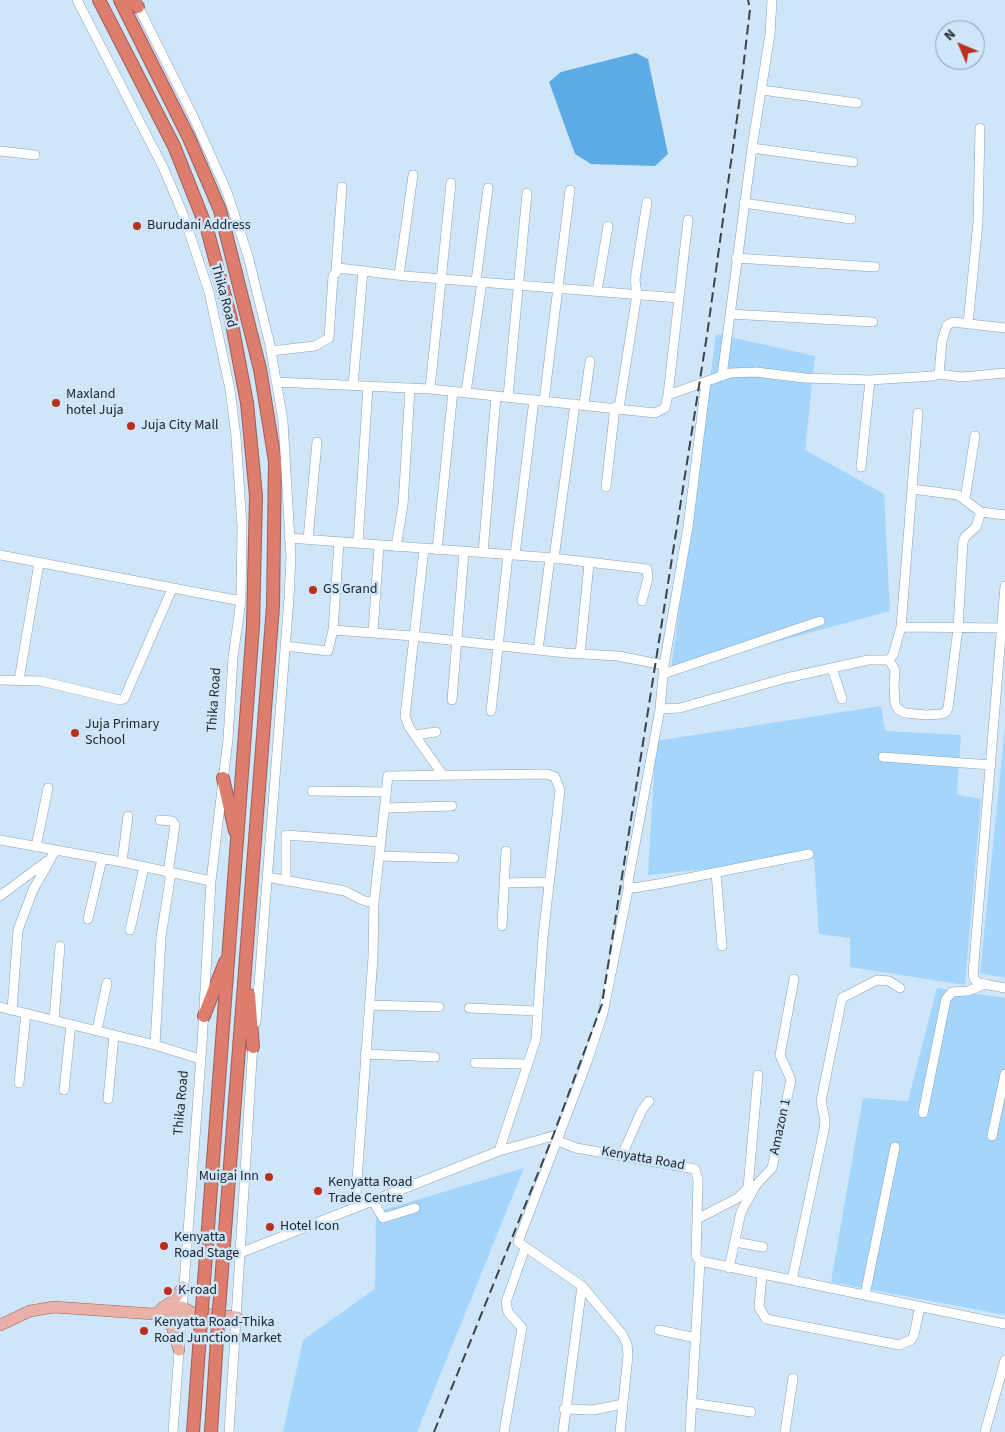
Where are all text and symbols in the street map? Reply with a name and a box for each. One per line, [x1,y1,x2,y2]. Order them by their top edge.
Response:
north arrow [935,20,985,70]
text: N [940,25,960,45]
place label: Burudani Address [147,218,251,234]
marker: Burudani Address [131,220,143,232]
street label: Thika Road [206,262,240,330]
place label: Maxland hotel Juja [66,387,124,420]
marker: Maxland hotel Juja [50,397,62,409]
place label: Juja City Mall [141,418,219,434]
marker: Juja City Mall [125,420,137,432]
place label: GS Grand [323,582,378,598]
marker: GS Grand [307,584,319,596]
street label: Thika Road [204,667,226,733]
place label: Juja Primary School [85,717,159,750]
marker: Juja Primary School [69,727,81,739]
street label: Thika Road [171,1070,193,1136]
street label: Amazon 1 [767,1097,795,1157]
street label: Kenyatta Road [600,1143,686,1175]
place label: Muigai Inn [199,1169,259,1185]
marker: Muigai Inn [263,1171,275,1183]
place label: Kenyatta Road Trade Centre [328,1175,413,1208]
marker: Kenyatta Road Trade Centre [312,1185,324,1197]
place label: Hotel Icon [280,1219,339,1235]
marker: Hotel Icon [264,1221,276,1233]
place label: Kenyatta Road Stage [174,1230,239,1262]
marker: Kenyatta Road Stage [158,1240,170,1252]
place label: K-road [178,1283,217,1299]
marker: K-road [162,1285,174,1297]
place label: Kenyatta Road-Thika Road Junction Market [154,1315,282,1348]
marker: Kenyatta Road-Thika Road Junction Market [138,1325,150,1337]

